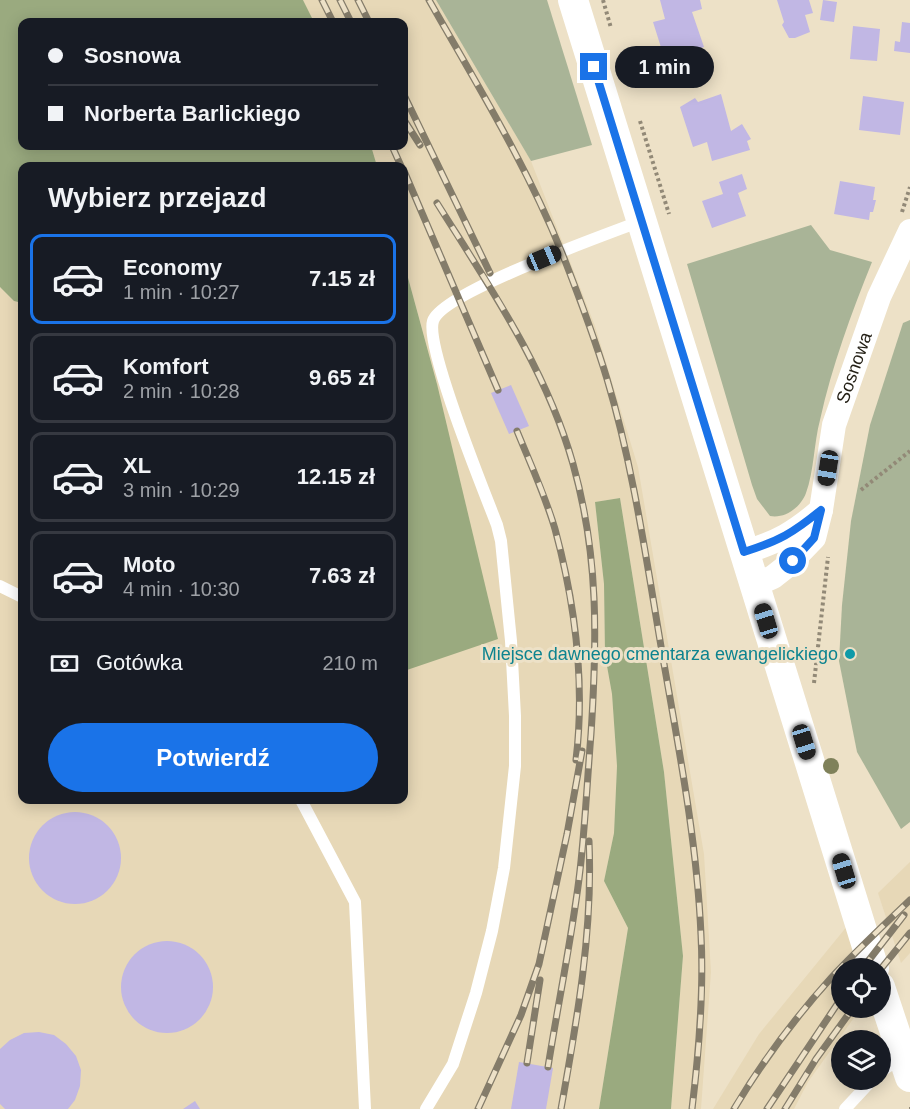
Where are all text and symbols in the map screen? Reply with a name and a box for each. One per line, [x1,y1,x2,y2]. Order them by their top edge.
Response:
text: Sosnowa [84,43,181,68]
callout: 1 min [615,46,714,88]
route end [580,53,607,80]
text: 1 min [638,56,691,78]
text: Norberta Barlickiego [84,101,300,126]
text: Wybierz przejazd [48,183,267,213]
car [524,243,564,273]
icon: car [51,252,105,306]
text: Economy [123,255,222,280]
text: 7.15 zł [309,266,375,291]
text: 1 min · 10:27 [123,281,240,303]
street label: Sosnowa [832,329,876,406]
icon: car [51,351,105,405]
text: Komfort [123,354,209,379]
text: 9.65 zł [309,365,375,390]
text: 2 min · 10:28 [123,380,240,402]
car [816,449,840,487]
icon: car [51,450,105,504]
text: XL [123,453,151,478]
text: 12.15 zł [297,464,375,489]
text: 3 min · 10:29 [123,479,240,501]
route start [779,547,806,574]
icon: car [51,549,105,603]
text: Moto [123,552,176,577]
text: 7.63 zł [309,563,375,588]
text: 4 min · 10:30 [123,578,240,600]
car [752,601,780,641]
place label: Miejsce dawnego cmentarza ewangelickiego [482,644,838,664]
icon: cash [48,647,81,680]
marker: Miejsce dawnego cmentarza ewangelickiego [843,647,857,661]
text: Gotówka [96,650,183,675]
text: 210 m [322,652,378,674]
car [790,722,818,762]
button: Potwierdź [48,723,378,792]
car [830,851,858,891]
map controls [831,958,891,1090]
button: locate [831,958,891,1018]
button: layers [831,1030,891,1090]

